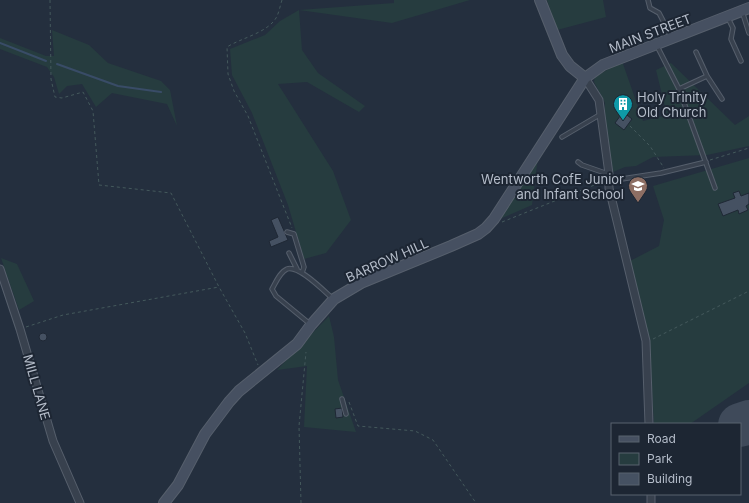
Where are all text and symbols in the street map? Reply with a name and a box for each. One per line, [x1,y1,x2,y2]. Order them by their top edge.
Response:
street label: MAIN STREET [607,10,693,56]
place label: Holy Trinity Old Church [637,89,707,120]
building icon: Holy Trinity Old Church [612,93,634,121]
place label: Wentworth CofE Junior and Infant School [481,171,624,202]
school or university icon: Wentworth CofE Junior and Infant School [627,175,649,203]
street label: BARROW HILL [343,235,431,285]
street label: MILL LANE [20,352,54,422]
legend [611,423,741,495]
text: Road [647,431,676,446]
text: Park [647,451,673,466]
text: Building [647,471,692,486]

